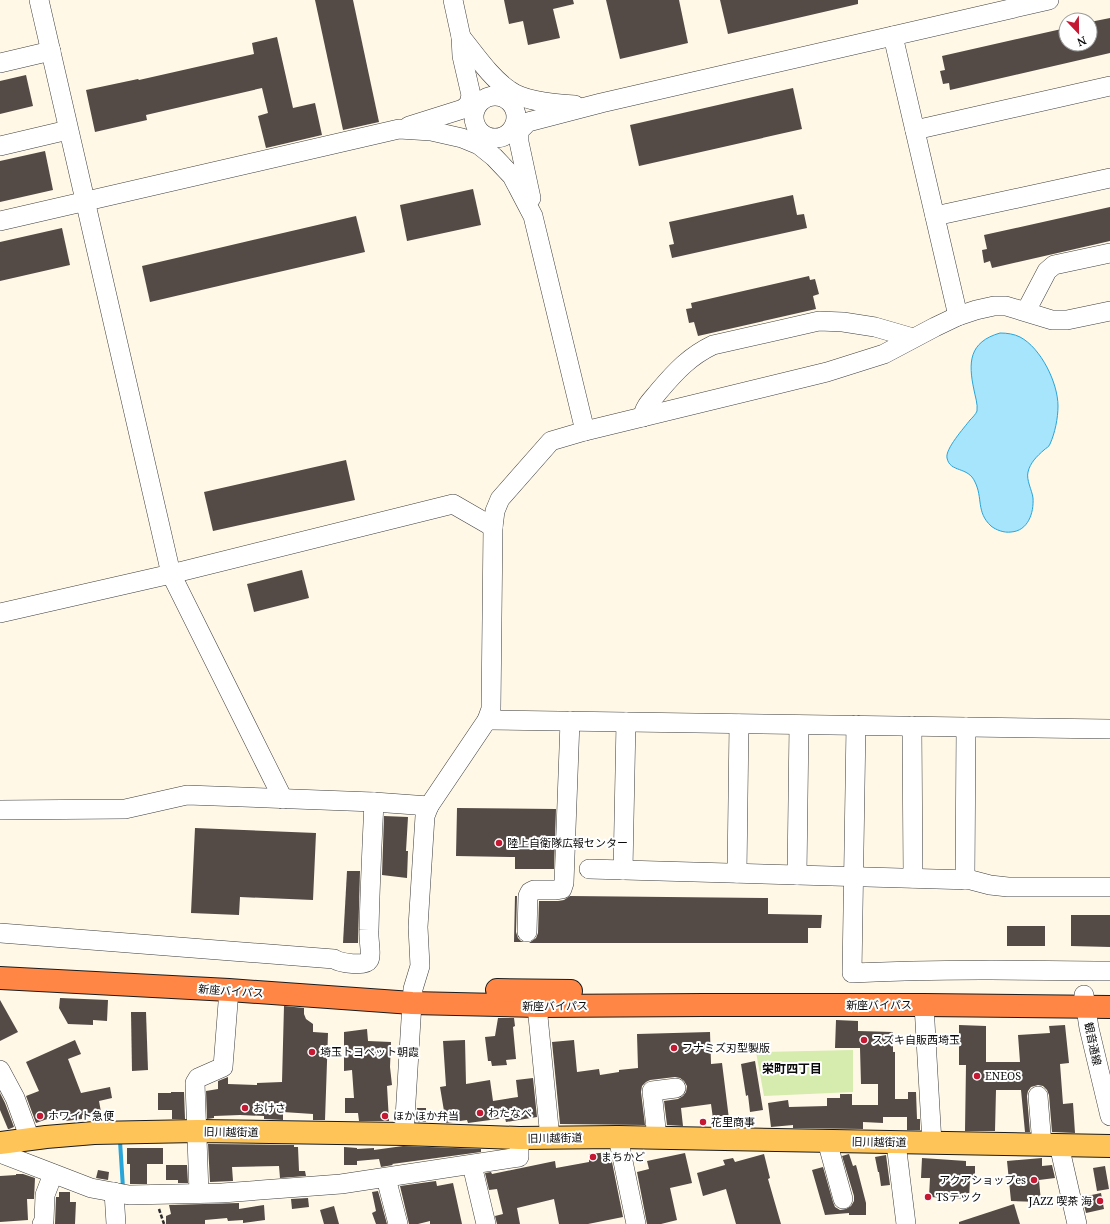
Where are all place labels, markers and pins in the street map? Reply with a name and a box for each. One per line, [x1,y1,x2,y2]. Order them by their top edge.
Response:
place label: 陸上自衛隊広報センター [507,835,628,850]
marker: 陸上自衛隊広報センター [494,838,504,848]
place label: スズキ自販西埼玉 [872,1032,960,1047]
marker: スズキ自販西埼玉 [859,1035,869,1045]
place label: フナミズ刃型製版 [682,1040,770,1055]
marker: フナミズ刃型製版 [669,1043,679,1053]
place label: 埼玉トヨペット朝霞 [320,1044,419,1059]
marker: 埼玉トヨペット朝霞 [307,1047,317,1057]
place label: ENEOS [985,1068,1021,1083]
marker: ENEOS [972,1071,982,1081]
place label: おけさ [253,1100,286,1115]
marker: おけさ [240,1103,250,1113]
place label: わたなべ [488,1105,532,1120]
place label: ホワイト急便 [48,1108,115,1123]
place label: ほかほか弁当 [393,1108,459,1123]
marker: わたなべ [475,1108,485,1118]
marker: ホワイト急便 [35,1111,45,1121]
marker: ほかほか弁当 [380,1111,390,1121]
place label: 花里商事 [711,1114,755,1129]
marker: 花里商事 [698,1117,708,1127]
place label: まちかど [601,1149,645,1164]
marker: まちかど [588,1152,598,1162]
place label: アクアショップes [939,1172,1026,1187]
marker: アクアショップes [1029,1175,1039,1185]
place label: TSテック [936,1189,982,1204]
marker: TSテック [923,1192,933,1202]
place label: JAZZ 喫茶 海 [1028,1193,1092,1208]
marker: JAZZ 喫茶 海 [1095,1196,1105,1206]

